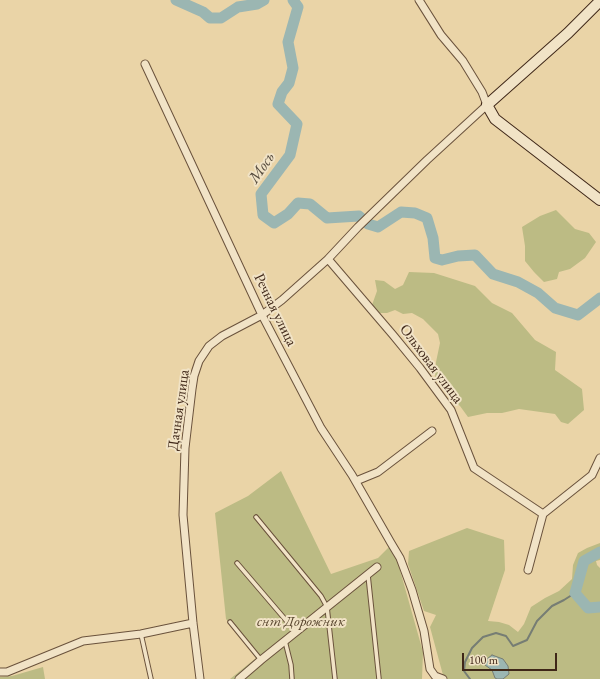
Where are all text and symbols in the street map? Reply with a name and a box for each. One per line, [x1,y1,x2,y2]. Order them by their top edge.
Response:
water label: Мось [245,149,279,187]
street label: Речная улица [250,271,300,349]
street label: Ольховая улица [395,321,467,407]
street label: Дачная улица [164,368,194,452]
park label: снт Дорожник [257,613,345,631]
scale bar [464,645,559,671]
text: 100 m [469,652,498,668]

